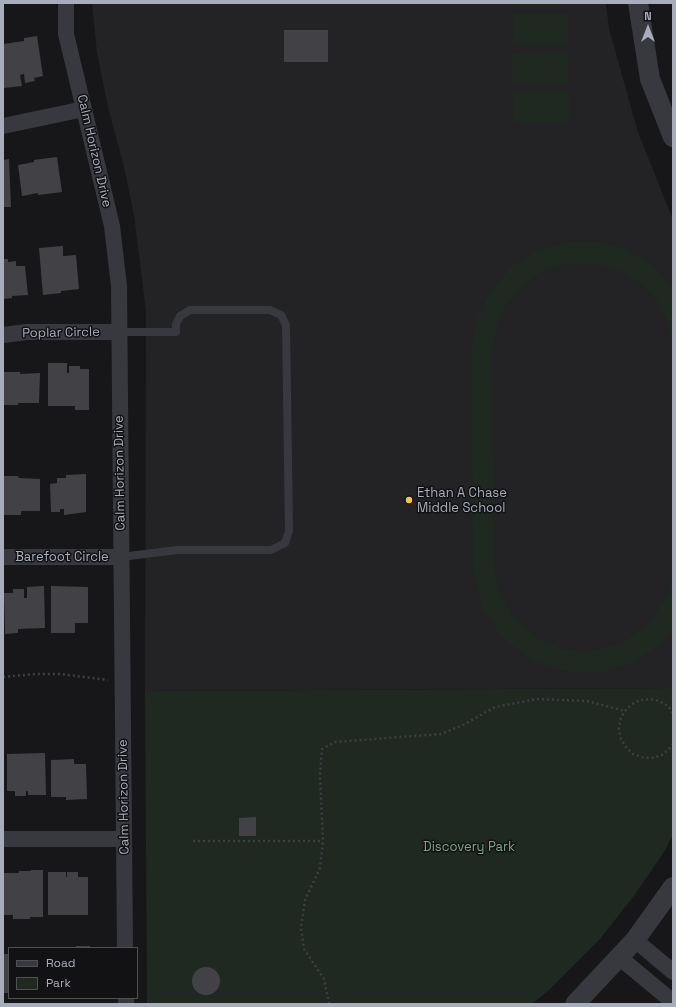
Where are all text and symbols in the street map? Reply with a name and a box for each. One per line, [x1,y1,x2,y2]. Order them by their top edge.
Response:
north arrow [628,8,668,48]
text: N [644,9,652,23]
street label: Calm Horizon Drive [73,93,115,209]
street label: Poplar Circle [22,325,100,341]
street label: Calm Horizon Drive [111,415,129,531]
place label: Ethan A Chase Middle School [417,485,507,516]
marker: Ethan A Chase Middle School [404,495,414,505]
street label: Barefoot Circle [15,549,109,565]
street label: Calm Horizon Drive [115,739,133,855]
park label: Discovery Park [423,839,515,855]
legend [8,947,138,999]
text: Road [46,955,75,971]
text: Park [46,975,71,991]

